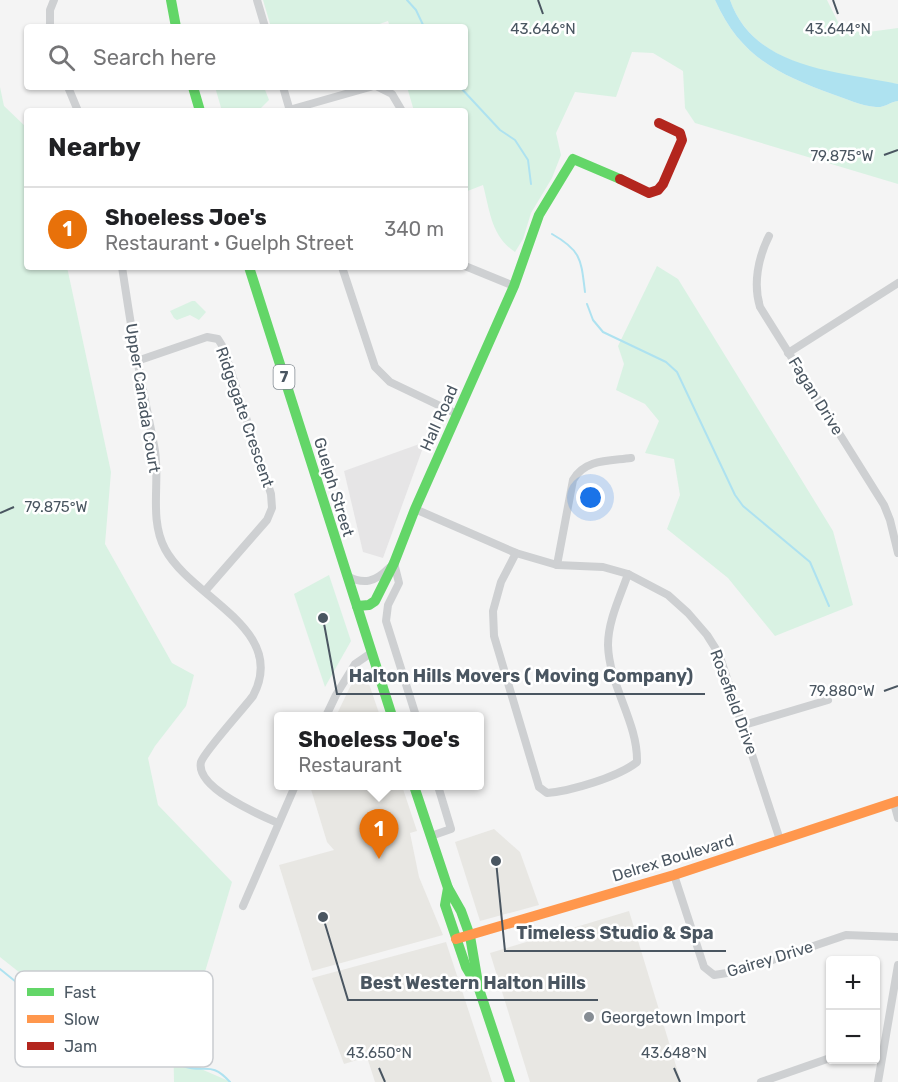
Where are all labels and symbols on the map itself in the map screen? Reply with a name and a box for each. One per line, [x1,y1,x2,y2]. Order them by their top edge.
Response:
text: 43.646°N [510,20,576,38]
text: 43.644°N [805,20,871,38]
text: 79.875°W [810,147,874,165]
street label: Upper Canada Court [122,322,164,474]
street label: Ridgegate Crescent [212,344,278,490]
street label: Fagan Drive [785,354,847,438]
road number: 7 [274,365,294,389]
street label: Hall Road [416,382,462,454]
street label: Guelph Street [310,435,358,539]
your location [576,483,605,512]
text: 79.875°W [24,498,88,516]
street label: Rosefield Drive [706,647,762,757]
callout: Halton Hills Movers ( Moving Company) [337,658,705,694]
text: Halton Hills Movers ( Moving Company) [349,665,693,687]
text: 79.880°W [809,682,875,700]
pin: 1 [360,810,398,859]
street label: Delrex Boulevard [610,830,736,886]
callout: Timeless Studio & Spa [505,915,726,951]
text: Timeless Studio & Spa [516,922,714,944]
street label: Gairey Drive [725,937,815,981]
callout: Best Western Halton Hills [348,964,598,1000]
legend [15,971,213,1067]
text: Best Western Halton Hills [360,972,586,994]
text: Fast [64,983,96,1002]
place label: Georgetown Import [601,1008,746,1027]
text: Slow [64,1010,100,1029]
marker: Georgetown Import [582,1010,596,1024]
text: Jam [64,1037,97,1056]
text: 43.650°N [346,1044,412,1062]
text: 43.648°N [641,1044,707,1062]

